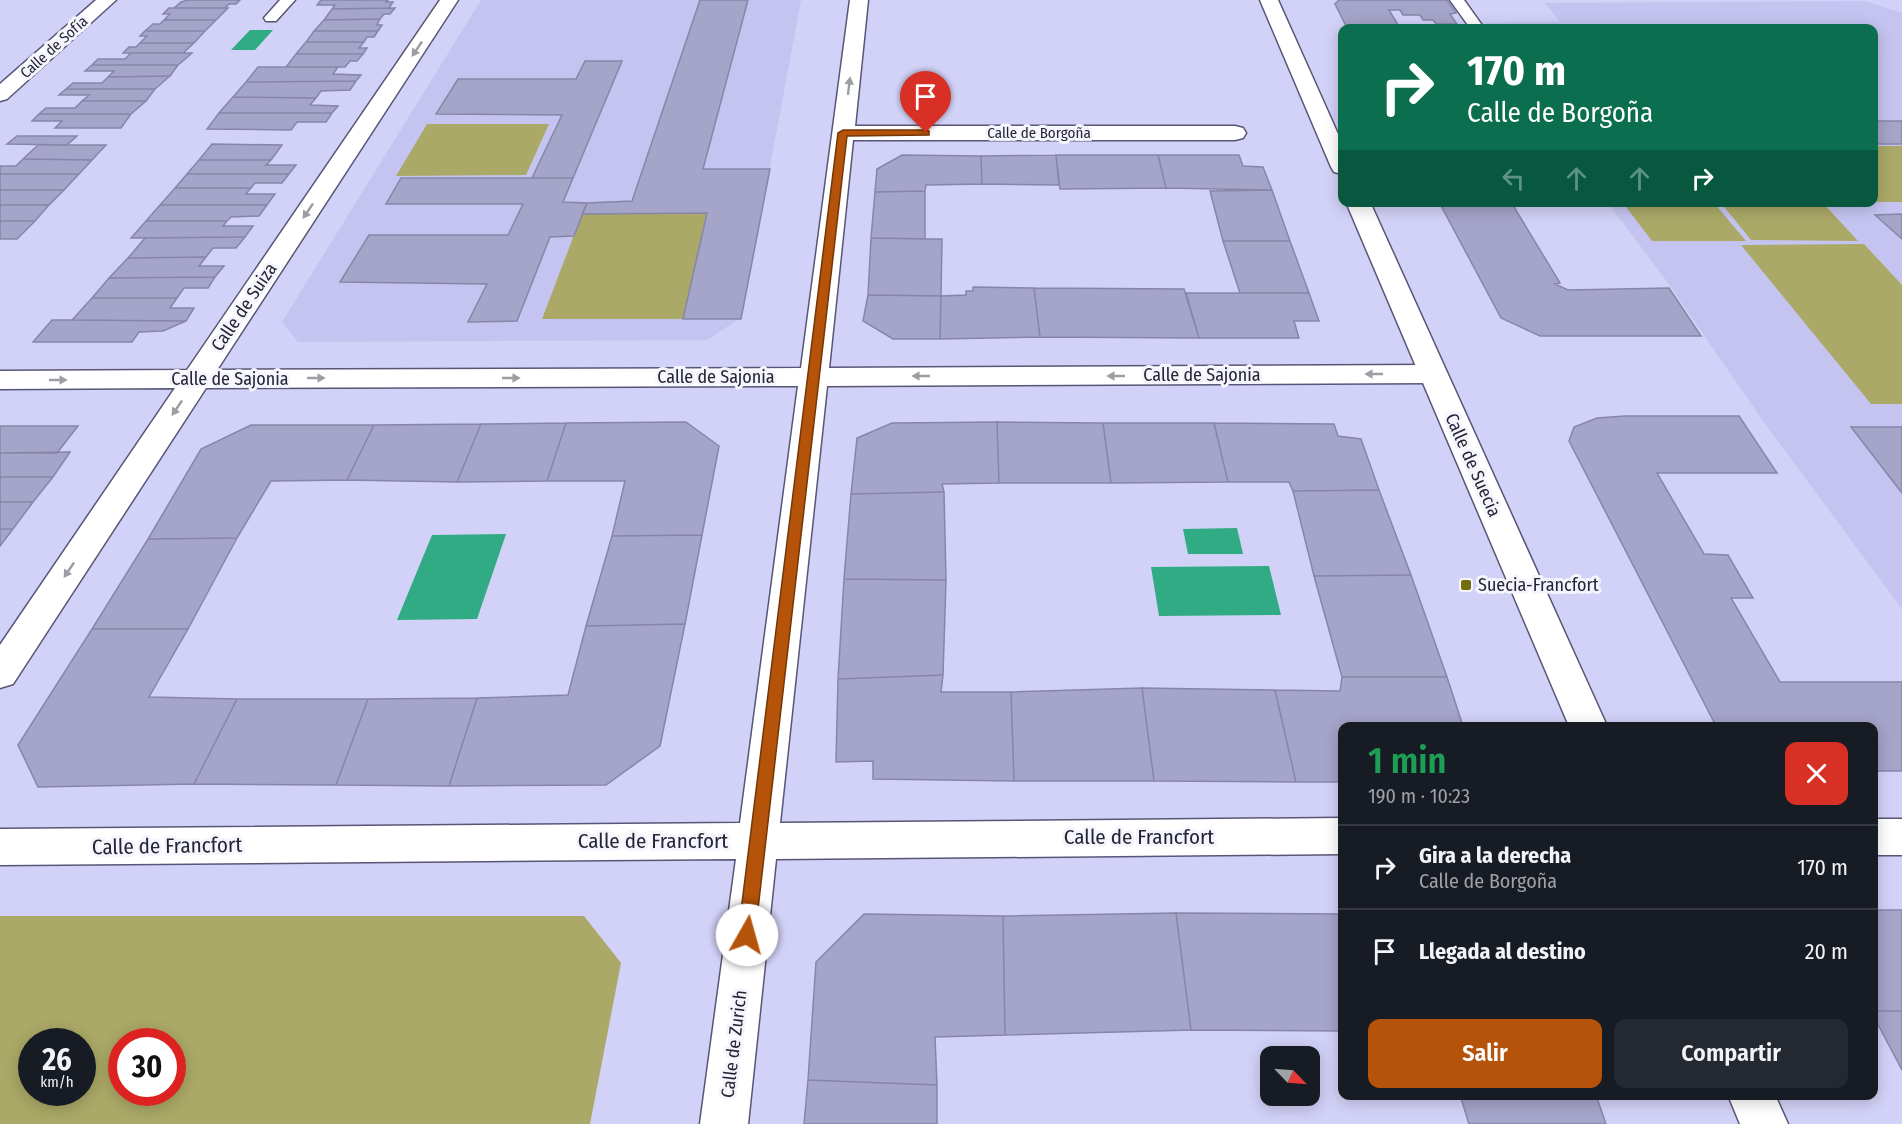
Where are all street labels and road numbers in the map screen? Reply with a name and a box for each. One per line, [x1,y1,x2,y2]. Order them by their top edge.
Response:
street label: Calle de Sofía [17,12,91,82]
street label: Calle de Borgoña [987,124,1091,142]
street label: Calle de Suiza [206,259,282,355]
street label: Calle de Sajonia [1143,364,1261,386]
street label: Calle de Sajonia [657,366,775,388]
street label: Calle de Sajonia [171,368,289,390]
street label: Calle de Suecia [1440,410,1506,520]
street label: Calle de Francfort [1064,824,1214,850]
street label: Calle de Francfort [578,828,728,854]
street label: Calle de Francfort [92,832,243,860]
street label: Calle de Zurich [716,989,752,1099]

